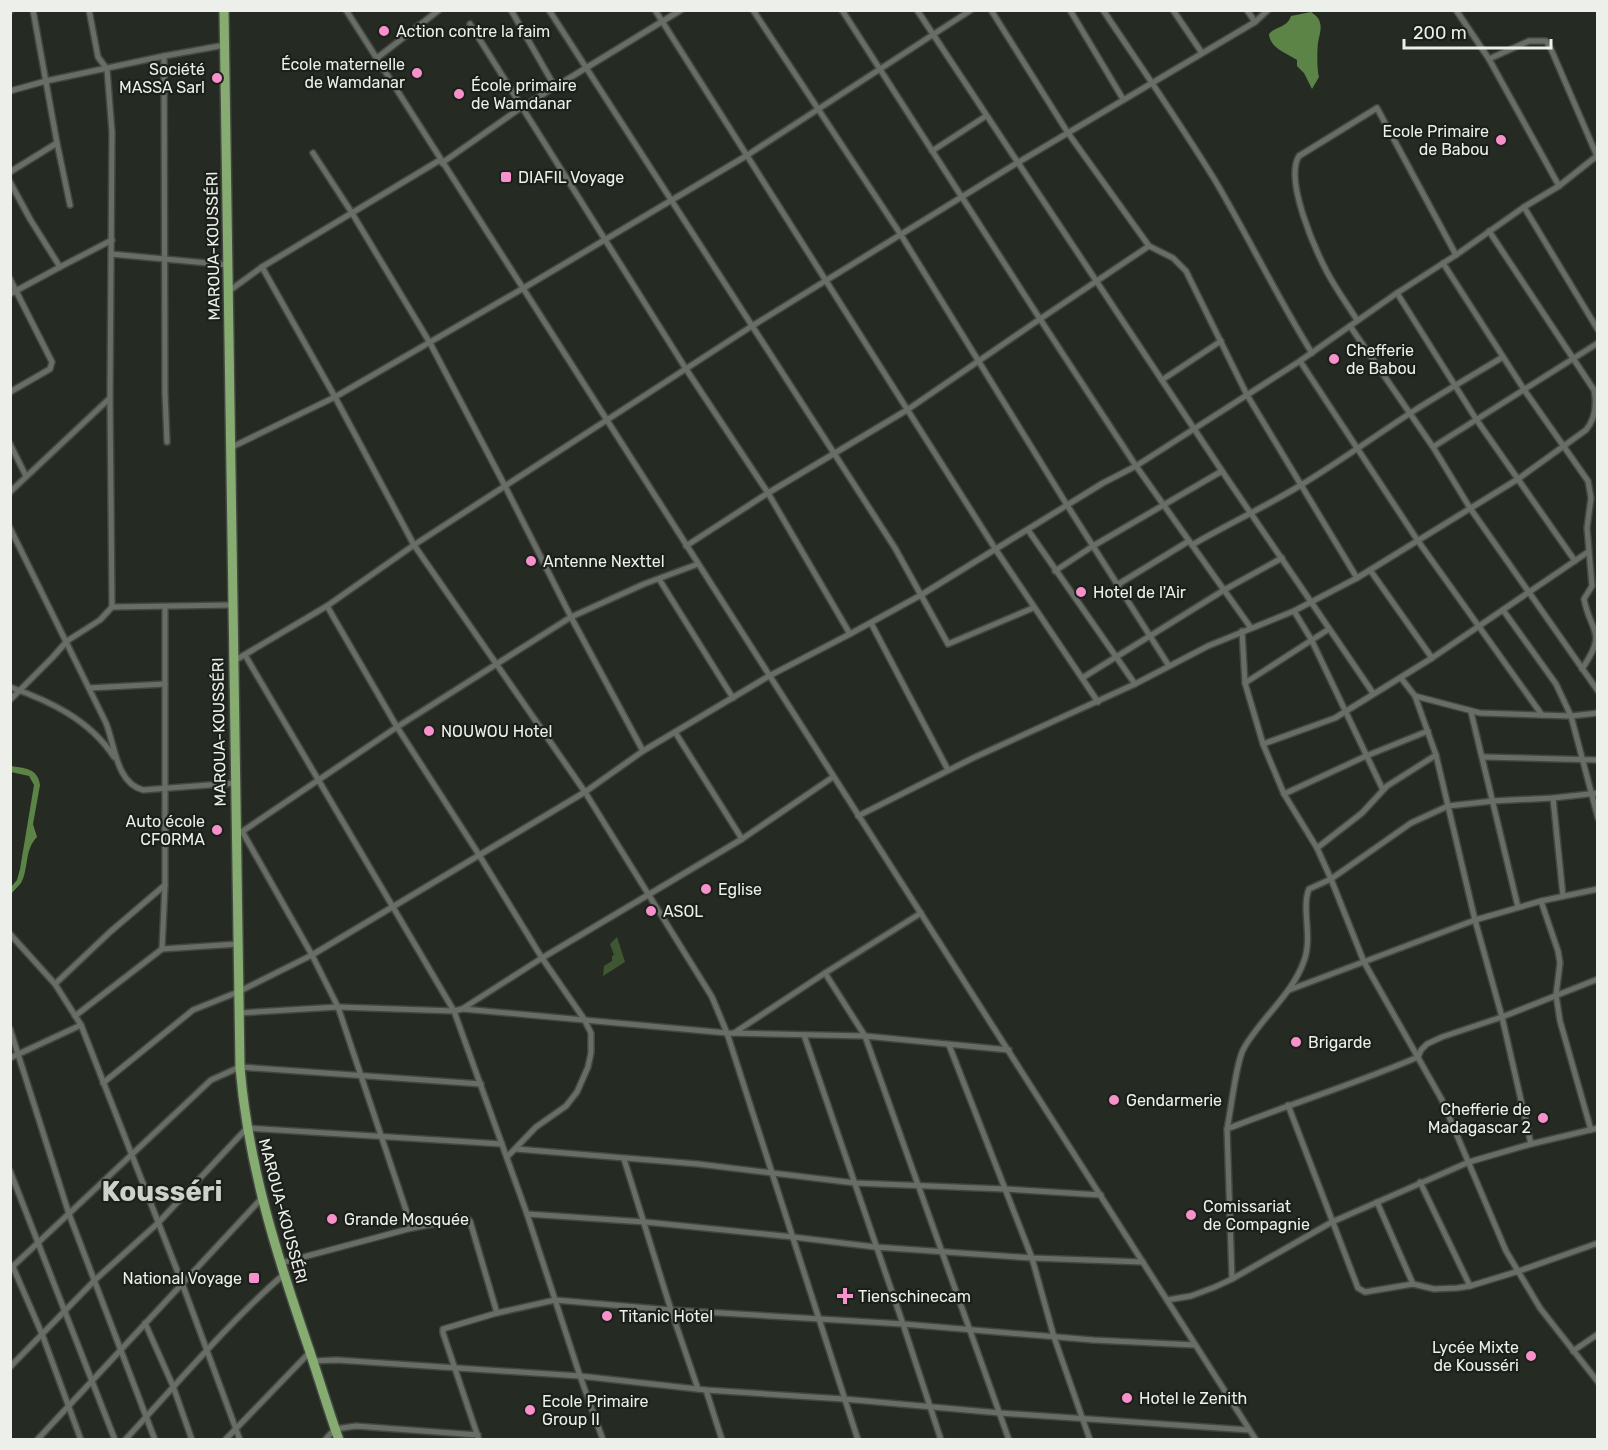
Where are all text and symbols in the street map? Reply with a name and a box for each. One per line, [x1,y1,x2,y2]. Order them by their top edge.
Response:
scale bar [1404,12,1551,50]
place label: Action contre la faim [396,22,550,41]
text: 200 m [1413,22,1467,44]
marker: Action contre la faim [377,24,391,38]
place label: École maternelle de Wamdanar [281,55,405,92]
place label: Société MASSA Sarl [119,60,205,97]
marker: École maternelle de Wamdanar [410,66,424,80]
marker: Société MASSA Sarl [210,71,224,85]
place label: École primaire de Wamdanar [471,76,577,113]
marker: École primaire de Wamdanar [452,87,466,101]
place label: Ecole Primaire de Babou [1383,122,1489,159]
marker: Ecole Primaire de Babou [1494,133,1508,147]
place label: DIAFIL Voyage [518,168,624,187]
marker: DIAFIL Voyage [499,170,513,184]
street label: MAROUA-KOUSSÉRI [202,171,224,321]
place label: Chefferie de Babou [1346,341,1416,378]
marker: Chefferie de Babou [1327,352,1341,366]
place label: Antenne Nexttel [543,552,665,571]
marker: Antenne Nexttel [524,554,538,568]
place label: Hotel de l'Air [1093,583,1186,602]
marker: Hotel de l'Air [1074,585,1088,599]
street label: MAROUA-KOUSSÉRI [208,657,230,807]
place label: NOUWOU Hotel [441,722,552,741]
marker: NOUWOU Hotel [422,724,436,738]
place label: Auto école CFORMA [126,812,205,849]
marker: Auto école CFORMA [210,823,224,837]
place label: Eglise [718,880,762,899]
marker: Eglise [699,882,713,896]
place label: ASOL [663,902,703,921]
marker: ASOL [644,904,658,918]
place label: Brigarde [1308,1033,1371,1052]
marker: Brigarde [1289,1035,1303,1049]
place label: Gendarmerie [1126,1091,1222,1110]
marker: Gendarmerie [1107,1093,1121,1107]
place label: Chefferie de Madagascar 2 [1428,1100,1531,1137]
marker: Chefferie de Madagascar 2 [1536,1111,1550,1125]
street label: MAROUA-KOUSSÉRI [255,1136,311,1286]
district label: Kousséri [101,1175,223,1208]
place label: Comissariat de Compagnie [1203,1197,1310,1234]
marker: Comissariat de Compagnie [1184,1208,1198,1222]
place label: Grande Mosquée [344,1210,469,1229]
marker: Grande Mosquée [325,1212,339,1226]
place label: National Voyage [123,1269,242,1288]
marker: National Voyage [247,1271,261,1285]
marker: Tienschinecam [836,1287,854,1305]
place label: Tienschinecam [858,1287,971,1306]
place label: Titanic Hotel [619,1307,713,1326]
marker: Titanic Hotel [600,1309,614,1323]
place label: Lycée Mixte de Kousséri [1432,1338,1519,1375]
marker: Lycée Mixte de Kousséri [1524,1349,1538,1363]
place label: Hotel le Zenith [1139,1389,1247,1408]
marker: Hotel le Zenith [1120,1391,1134,1405]
place label: Ecole Primaire Group II [542,1392,648,1429]
marker: Ecole Primaire Group II [523,1403,537,1417]

